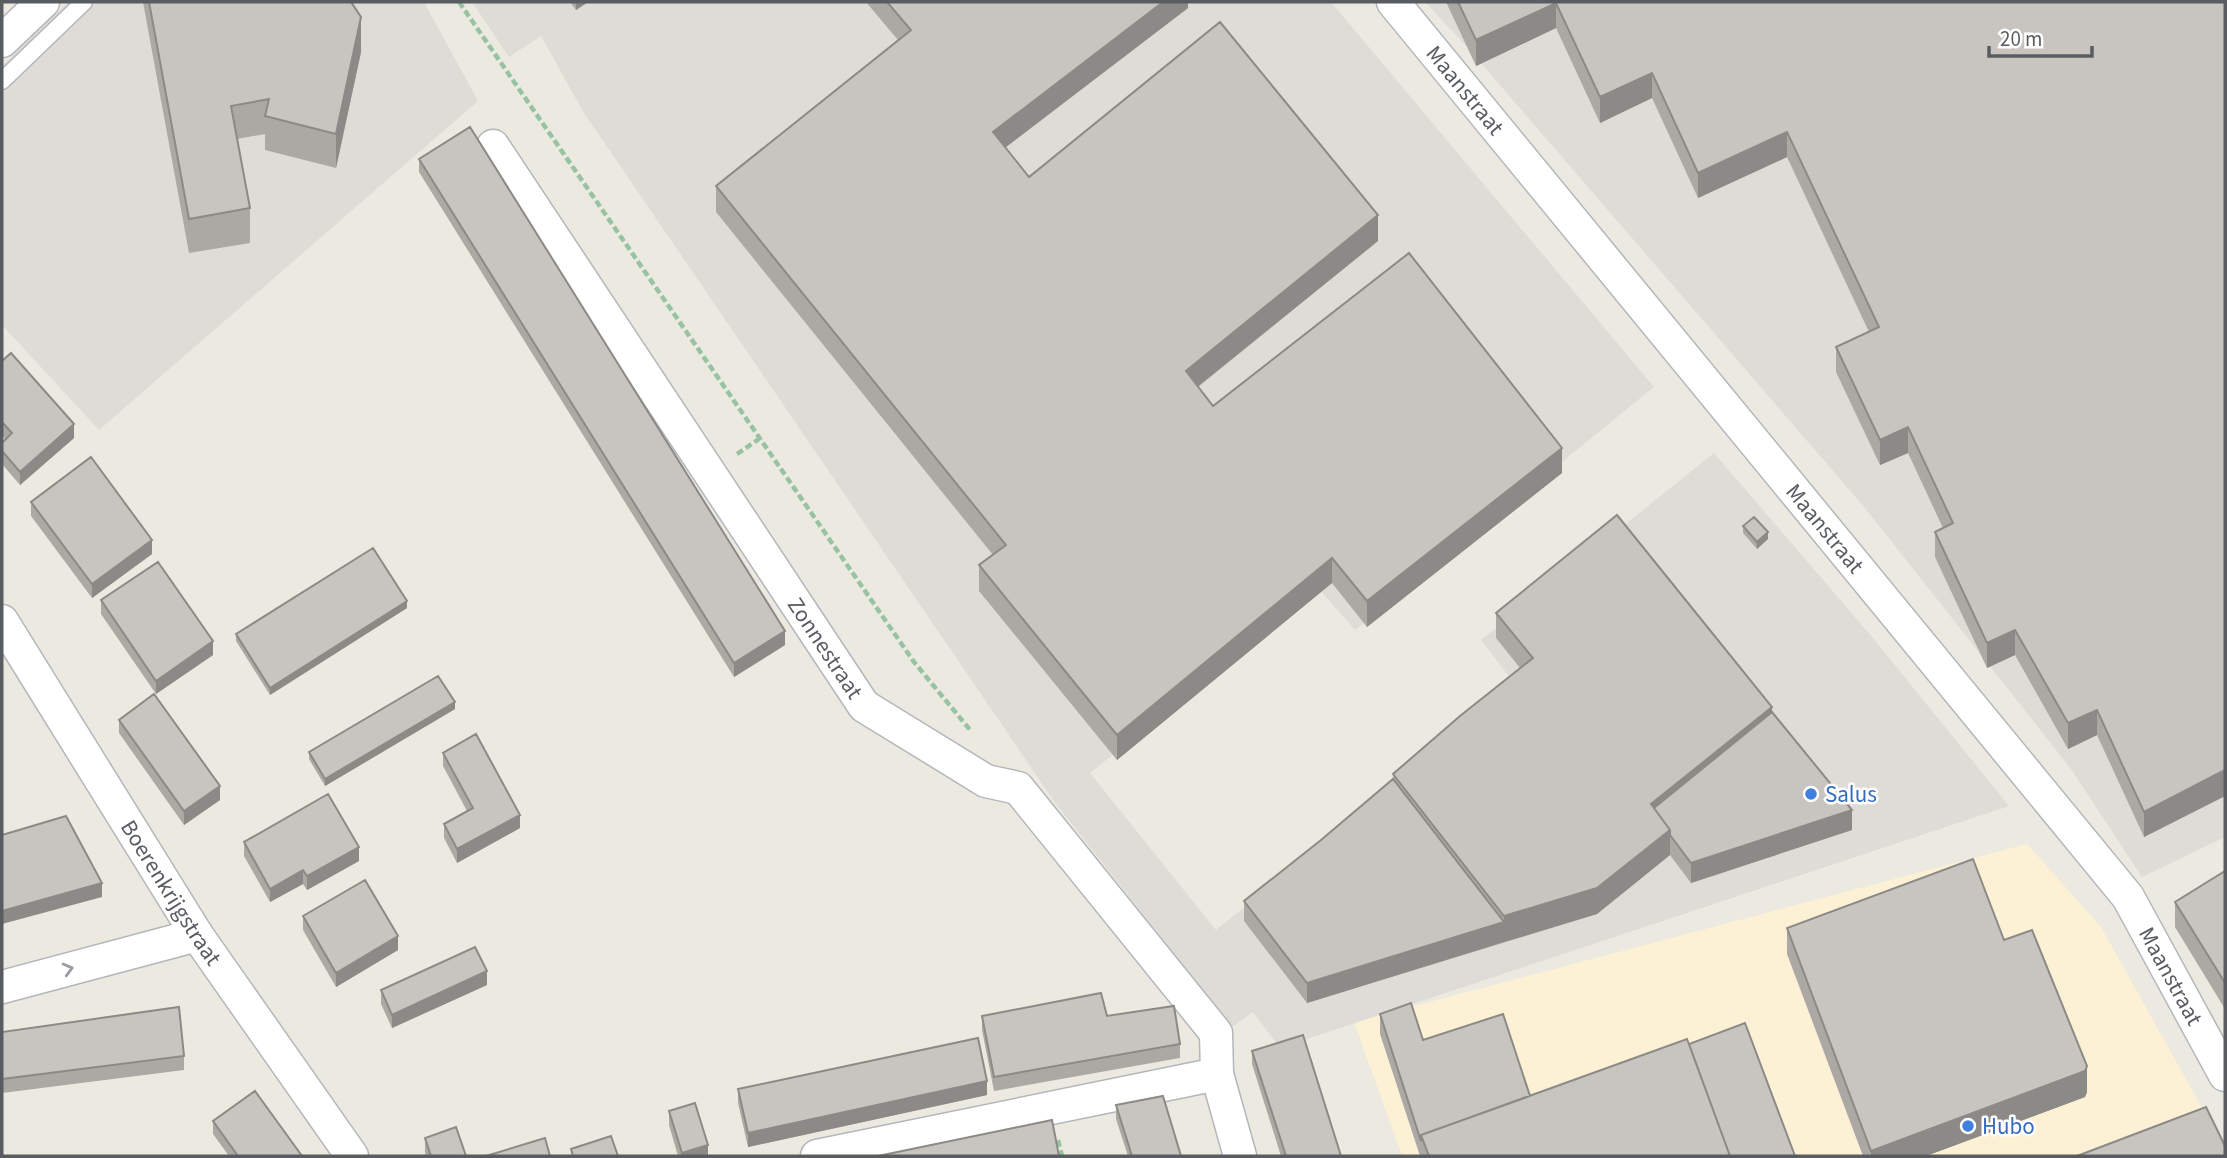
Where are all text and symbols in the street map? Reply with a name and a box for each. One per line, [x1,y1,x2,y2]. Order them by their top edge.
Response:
scale bar [1989,14,2092,58]
text: 20 m [2000,24,2042,54]
street label: Maanstraat [1418,38,1512,142]
street label: Maanstraat [1778,476,1872,580]
street label: Zonnestraat [780,590,871,706]
place label: Salus [1825,778,1877,811]
marker: Salus [1803,786,1819,802]
street label: Boerenkrijgstraat [113,813,230,972]
street label: Maanstraat [2131,921,2211,1031]
one-way arrow [62,963,74,977]
place label: Hubo [1982,1110,2035,1143]
marker: Hubo [1960,1118,1976,1134]

